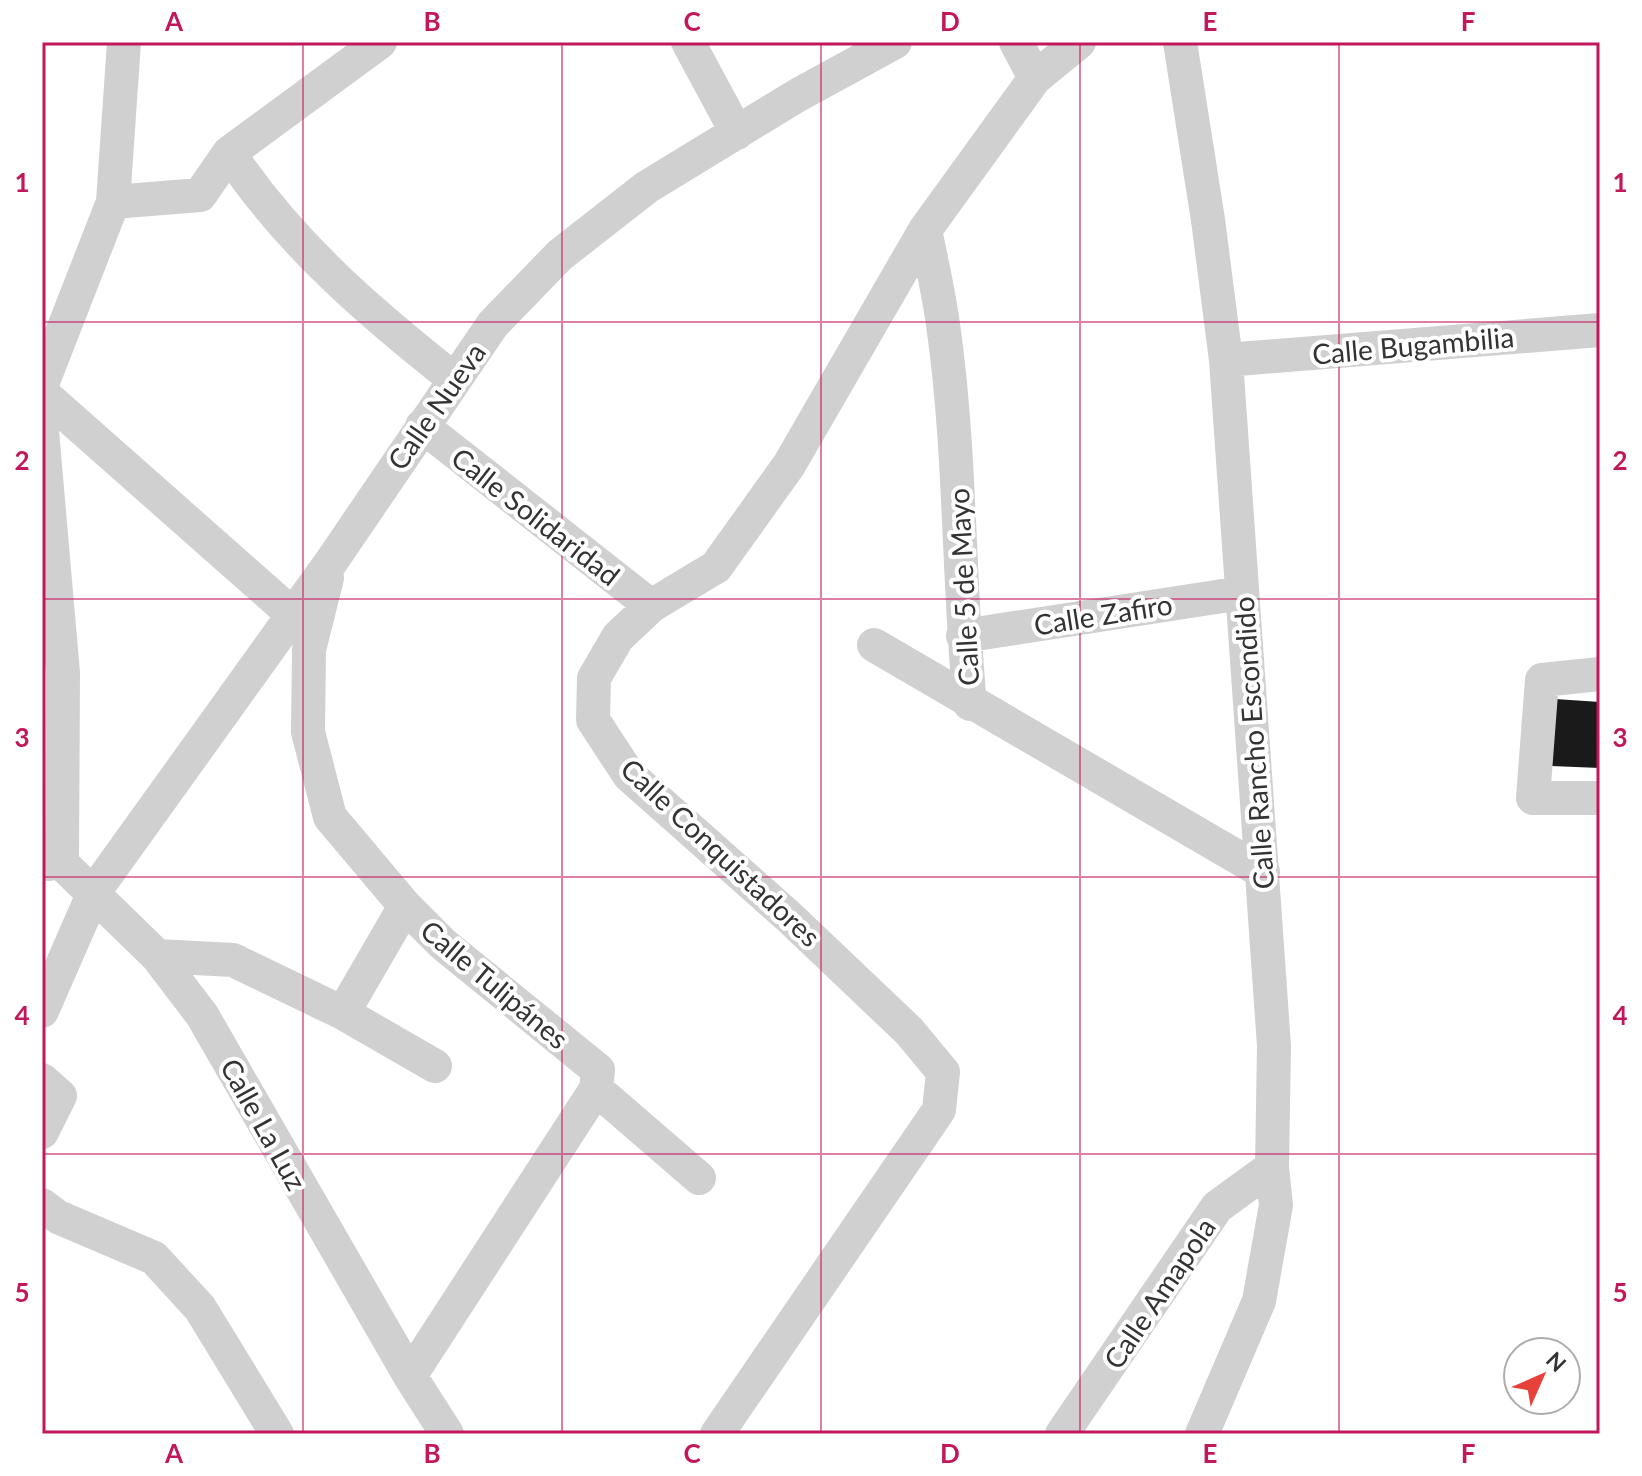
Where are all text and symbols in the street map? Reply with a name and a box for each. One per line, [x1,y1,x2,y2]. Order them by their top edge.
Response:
text: A [164,5,184,37]
text: B [423,5,441,37]
text: C [683,5,701,37]
text: D [940,5,960,37]
text: E [1203,5,1217,37]
text: F [1461,5,1475,37]
text: 1 [14,166,30,198]
text: 1 [1612,166,1628,198]
street label: Calle Bugambilia [1311,319,1515,371]
street label: Calle Nueva [380,336,492,476]
street label: Calle Solidaridad [445,440,627,592]
text: 2 [14,444,30,476]
text: 2 [1612,444,1628,476]
street label: Calle 5 de Mayo [941,487,985,687]
street label: Calle Zafiro [1031,586,1175,642]
street label: Calle Rancho Escondido [1226,595,1280,891]
text: 3 [14,721,30,753]
text: 3 [1612,721,1628,753]
street label: Calle Conquistadores [614,751,828,953]
street label: Calle Tulipánes [415,913,575,1055]
text: 4 [14,999,30,1031]
text: 4 [1612,999,1628,1031]
street label: Calle La Luz [214,1052,314,1196]
street label: Calle Amapola [1096,1211,1222,1375]
text: 5 [14,1276,30,1308]
text: 5 [1612,1276,1628,1308]
north arrow [1502,1336,1582,1416]
text: N [1541,1346,1572,1377]
text: A [164,1437,184,1469]
text: B [423,1437,441,1469]
text: C [683,1437,701,1469]
text: D [940,1437,960,1469]
text: E [1203,1437,1217,1469]
text: F [1461,1437,1475,1469]

